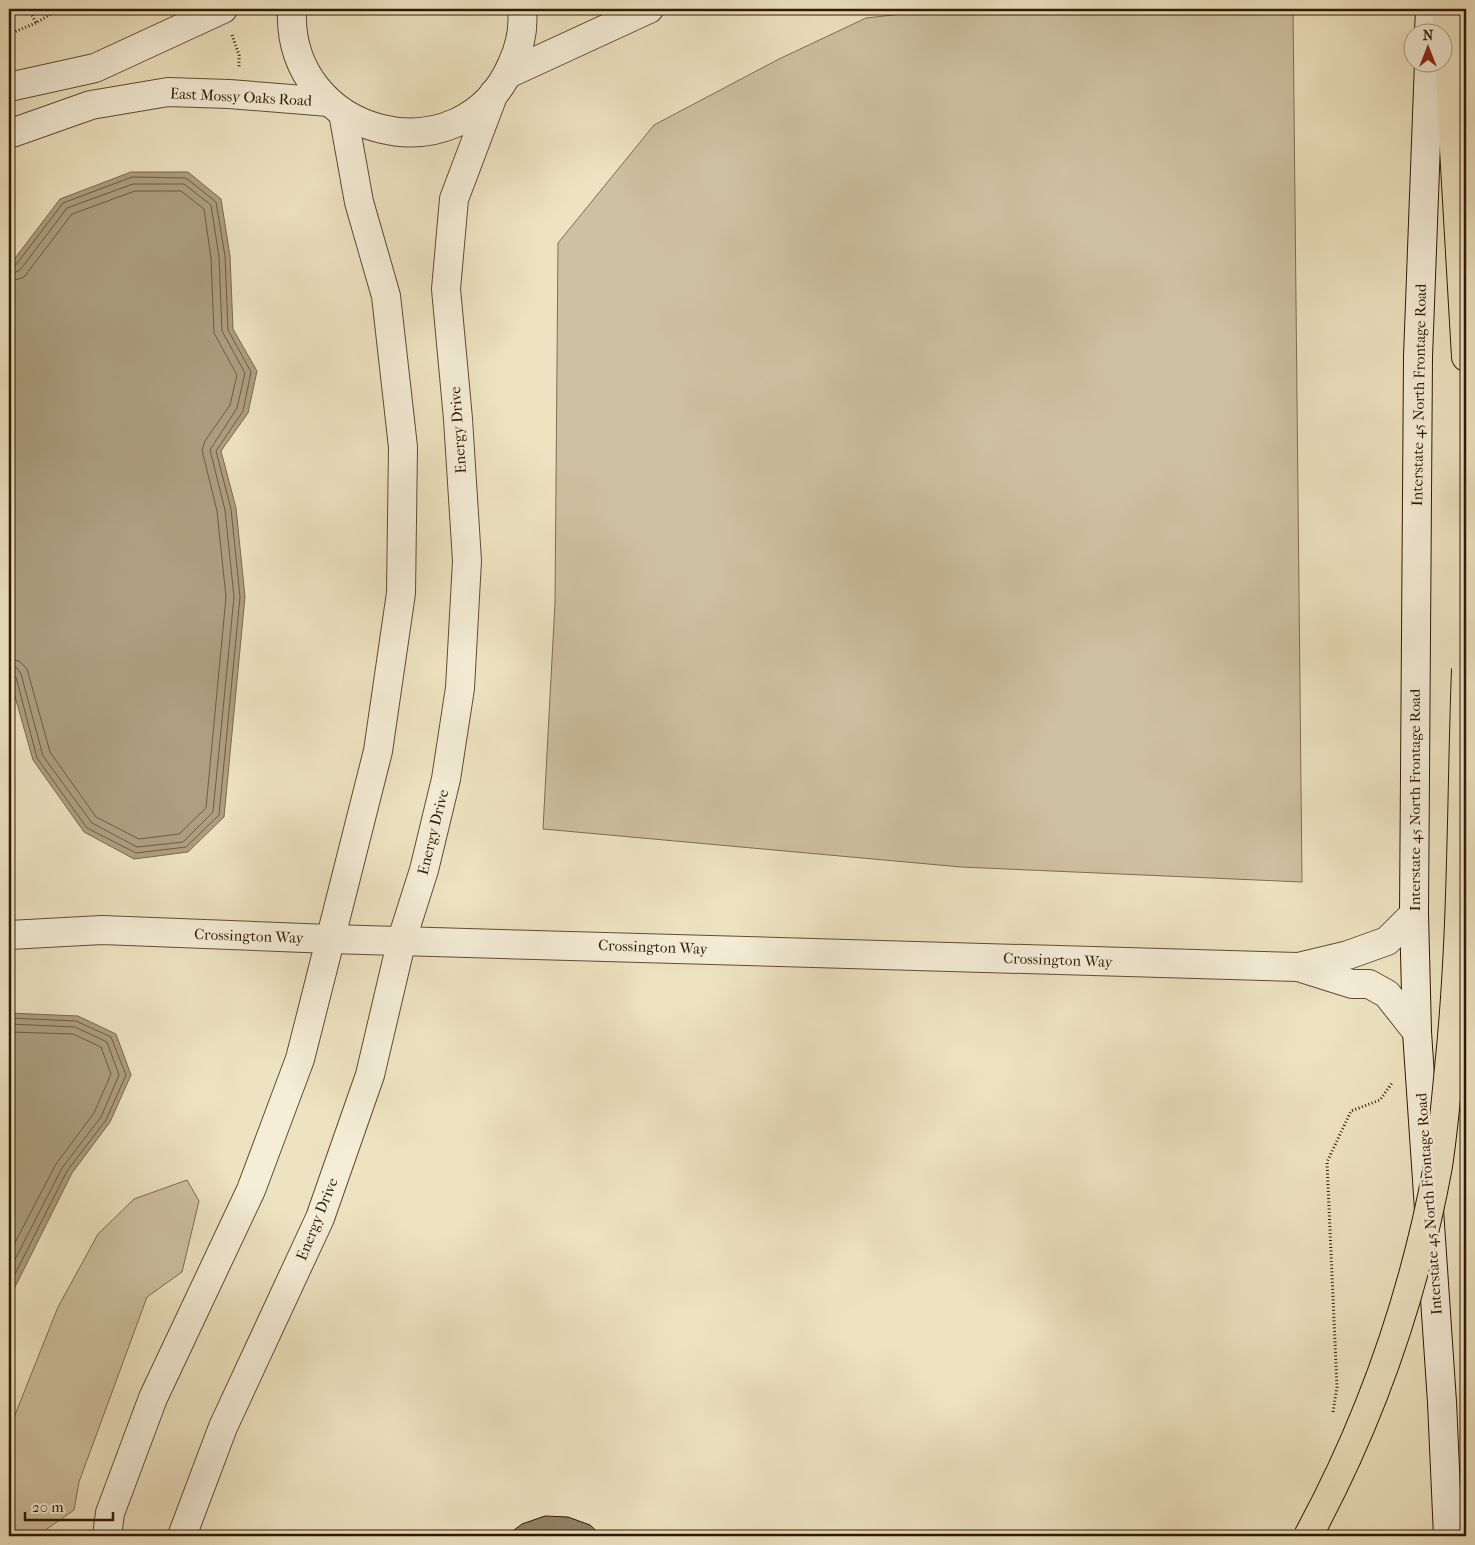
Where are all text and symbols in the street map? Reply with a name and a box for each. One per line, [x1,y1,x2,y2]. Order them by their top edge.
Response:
north arrow [1402,22,1452,72]
text: N [1423,27,1434,44]
street label: East Mossy Oaks Road [170,84,313,110]
street label: Interstate 45 North Frontage Road [1408,283,1430,506]
street label: Energy Drive [446,385,470,474]
street label: Interstate 45 North Frontage Road [1406,688,1424,911]
street label: Energy Drive [414,787,452,877]
street label: Crossington Way [194,925,305,947]
street label: Crossington Way [598,936,709,958]
street label: Crossington Way [1003,949,1114,971]
street label: Interstate 45 North Frontage Road [1412,1092,1446,1316]
street label: Energy Drive [292,1175,342,1263]
scale bar [25,1490,112,1522]
text: 20 m [32,1498,64,1516]

